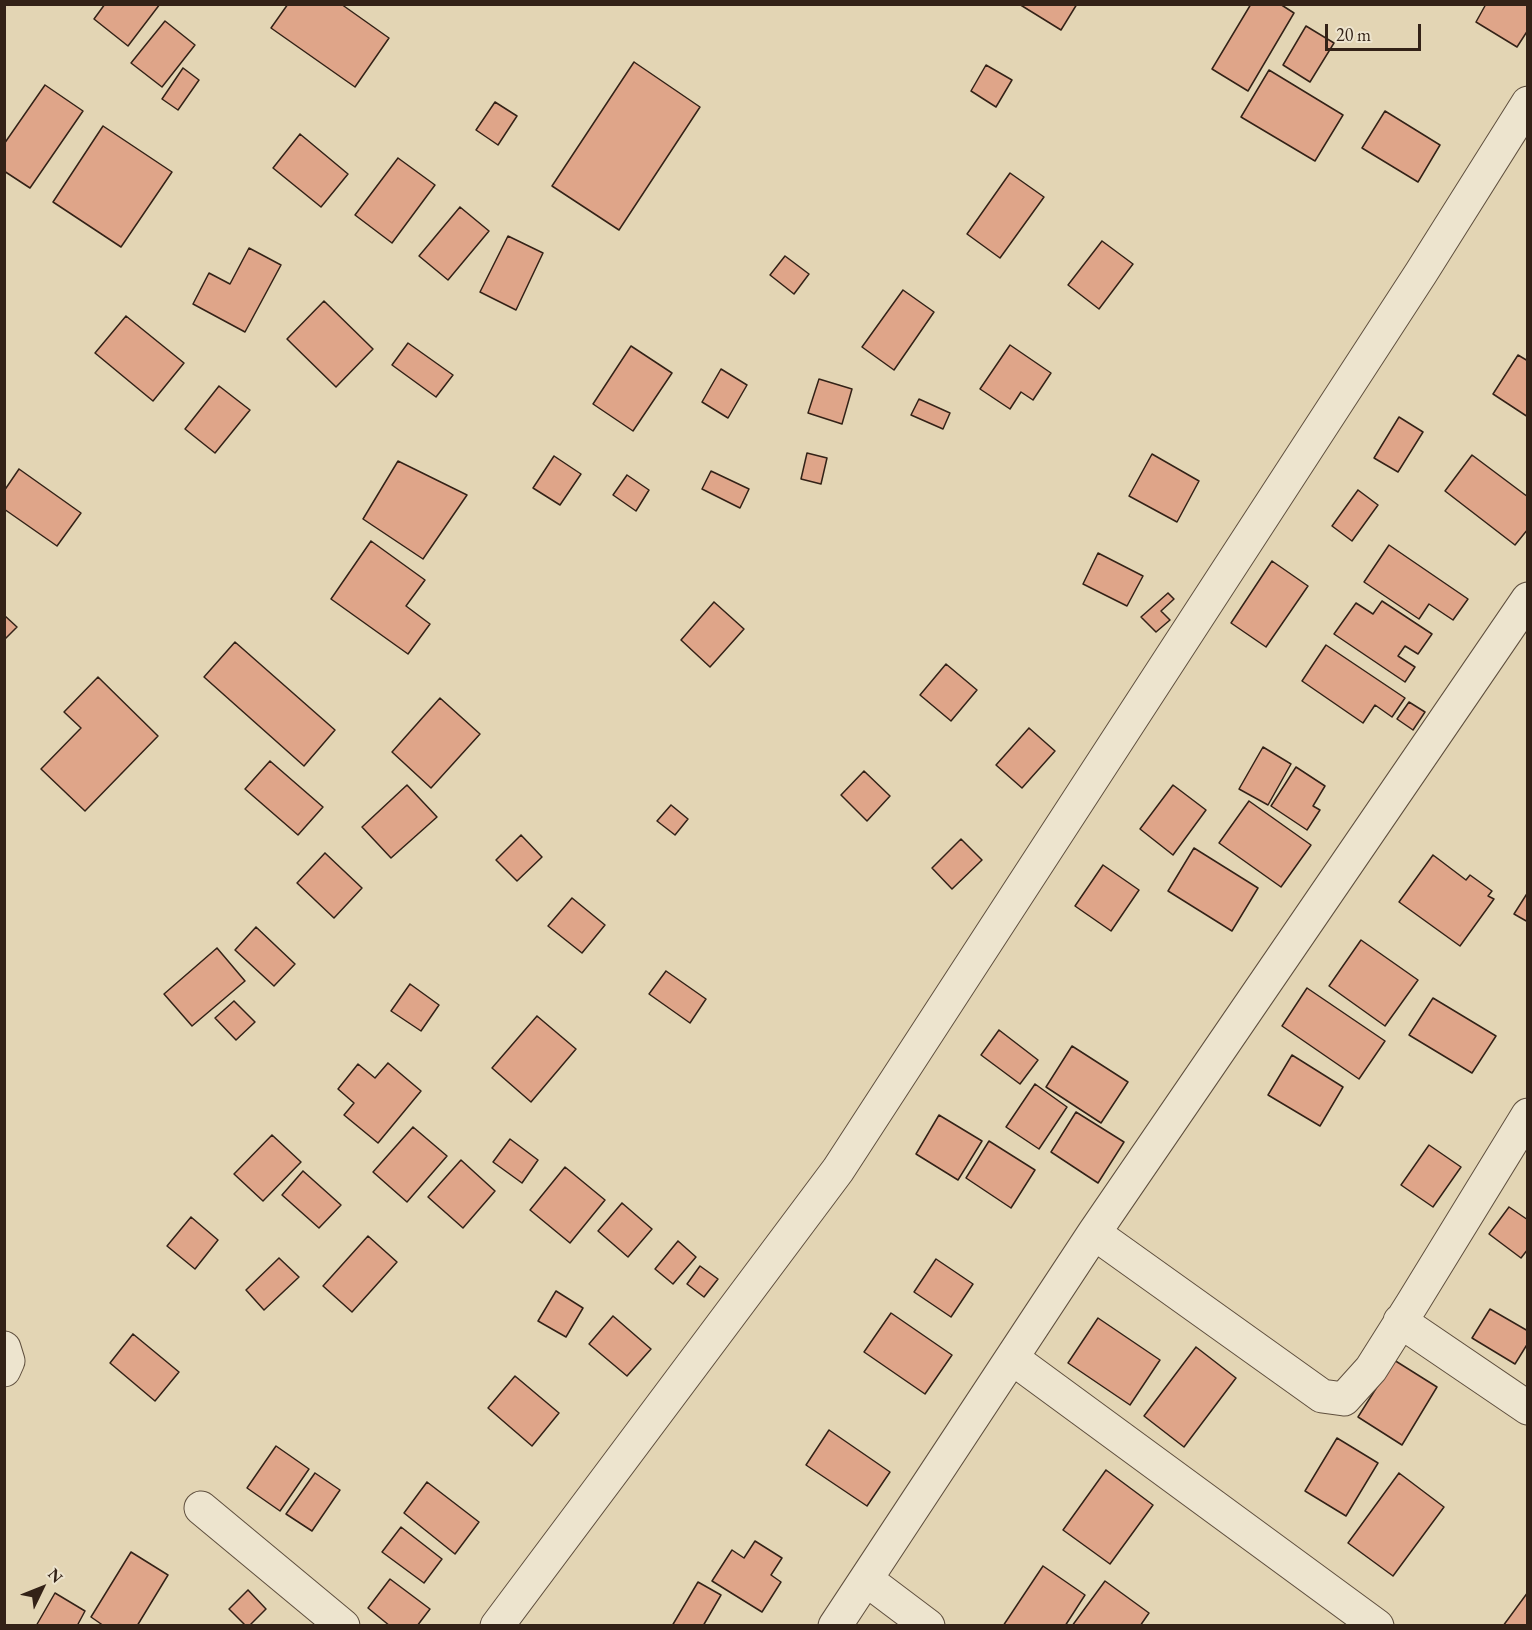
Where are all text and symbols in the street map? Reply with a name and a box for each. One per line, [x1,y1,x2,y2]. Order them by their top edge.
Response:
scale bar [1328,12,1424,50]
text: 20 m [1336,23,1371,46]
north arrow [12,1558,72,1618]
text: N [43,1563,68,1587]

